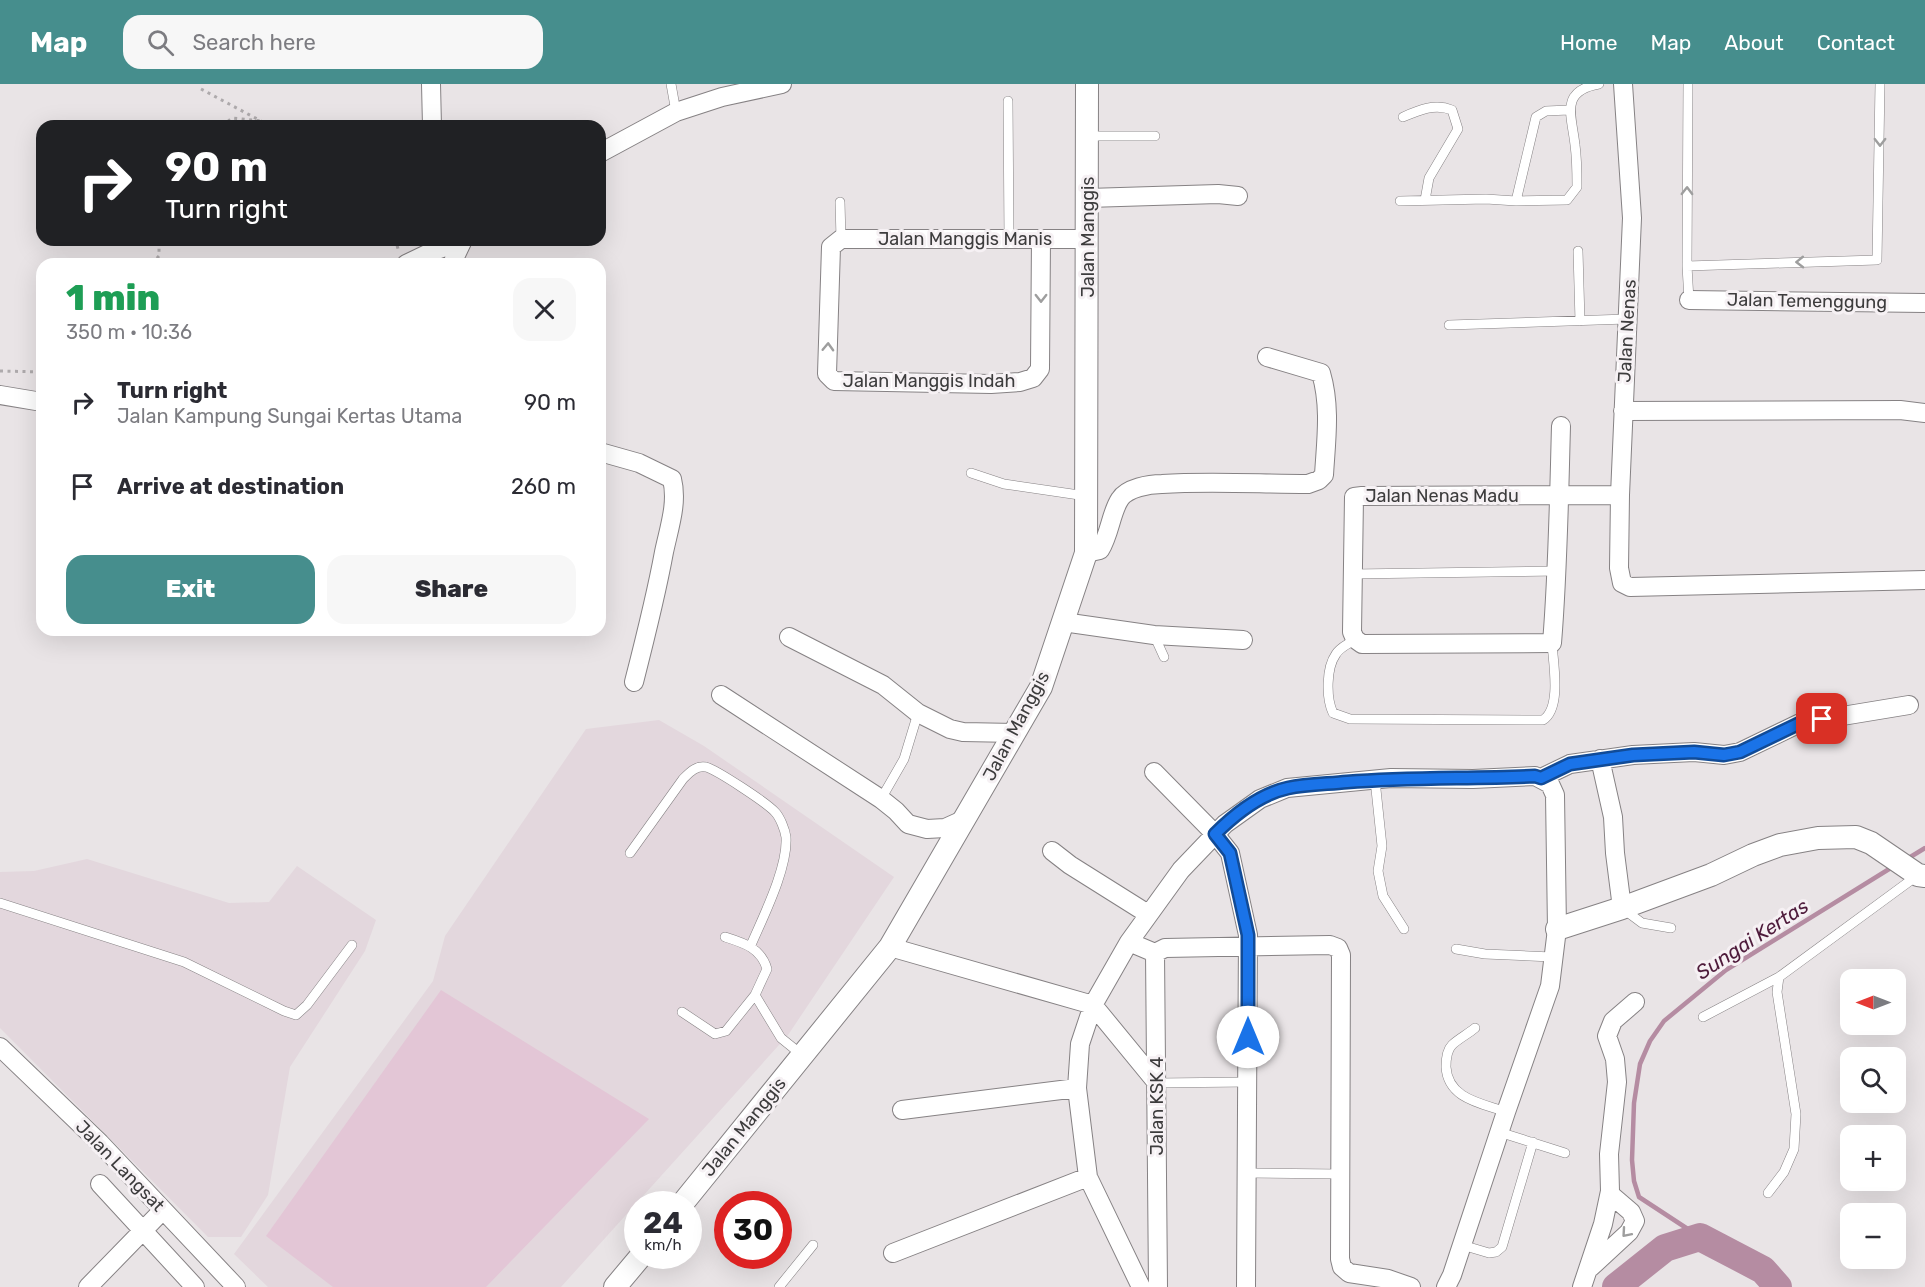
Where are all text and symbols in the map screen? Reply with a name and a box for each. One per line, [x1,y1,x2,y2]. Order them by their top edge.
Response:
search box [123,15,543,69]
text: Map [30,26,87,59]
icon: search [144,26,177,59]
text: Search here [192,29,316,56]
text: Home [1560,30,1617,55]
text: Map [1650,30,1691,55]
text: About [1724,30,1784,55]
text: Contact [1817,30,1895,55]
one-way arrow [1874,138,1886,147]
text: 90 m [165,142,268,192]
icon: right [66,144,144,222]
street label: Jalan Manggis [1077,176,1099,298]
one-way arrow [1680,186,1693,195]
text: Turn right [165,193,288,225]
street label: Jalan Manggis Manis [878,228,1052,250]
one-way arrow [1795,256,1804,268]
text: 1 min [66,276,160,319]
button: close [513,278,576,341]
street label: Jalan Nenas [1613,279,1641,383]
street label: Jalan Temenggung [1727,289,1887,313]
one-way arrow [1035,293,1047,302]
text: 350 m · 10:36 [66,320,192,344]
one-way arrow [821,342,834,351]
street label: Jalan Manggis Indah [843,370,1015,392]
text: Turn right [117,377,227,404]
icon: right [66,386,99,419]
text: 90 m [524,389,576,416]
text: Jalan Kampung Sungai Kertas Utama [117,404,462,428]
icon: arrive [66,470,99,503]
text: Arrive at destination [117,473,344,500]
text: 260 m [511,473,576,500]
street label: Jalan Nenas Madu [1365,485,1519,507]
button: Exit [66,555,315,624]
button: Share [327,555,576,624]
street label: Jalan Manggis [978,667,1054,785]
pin [1796,693,1847,744]
icon: arrive [1805,702,1838,735]
water label: Sungai Kertas [1691,894,1813,984]
north arrow [1840,969,1906,1035]
map controls [1840,969,1906,1269]
position arrow [1216,1005,1280,1069]
button: search [1840,1047,1906,1113]
street label: Jalan KSK 4 [1146,1057,1168,1155]
street label: Jalan Manggis [697,1073,791,1181]
street label: Jalan Langsat [71,1116,169,1216]
button: + [1840,1125,1906,1191]
speed limit sign: 30 [714,1191,792,1269]
button: − [1840,1203,1906,1269]
text: 24 [643,1205,683,1241]
one-way arrow [1622,1226,1633,1237]
text: km/h [644,1236,682,1254]

